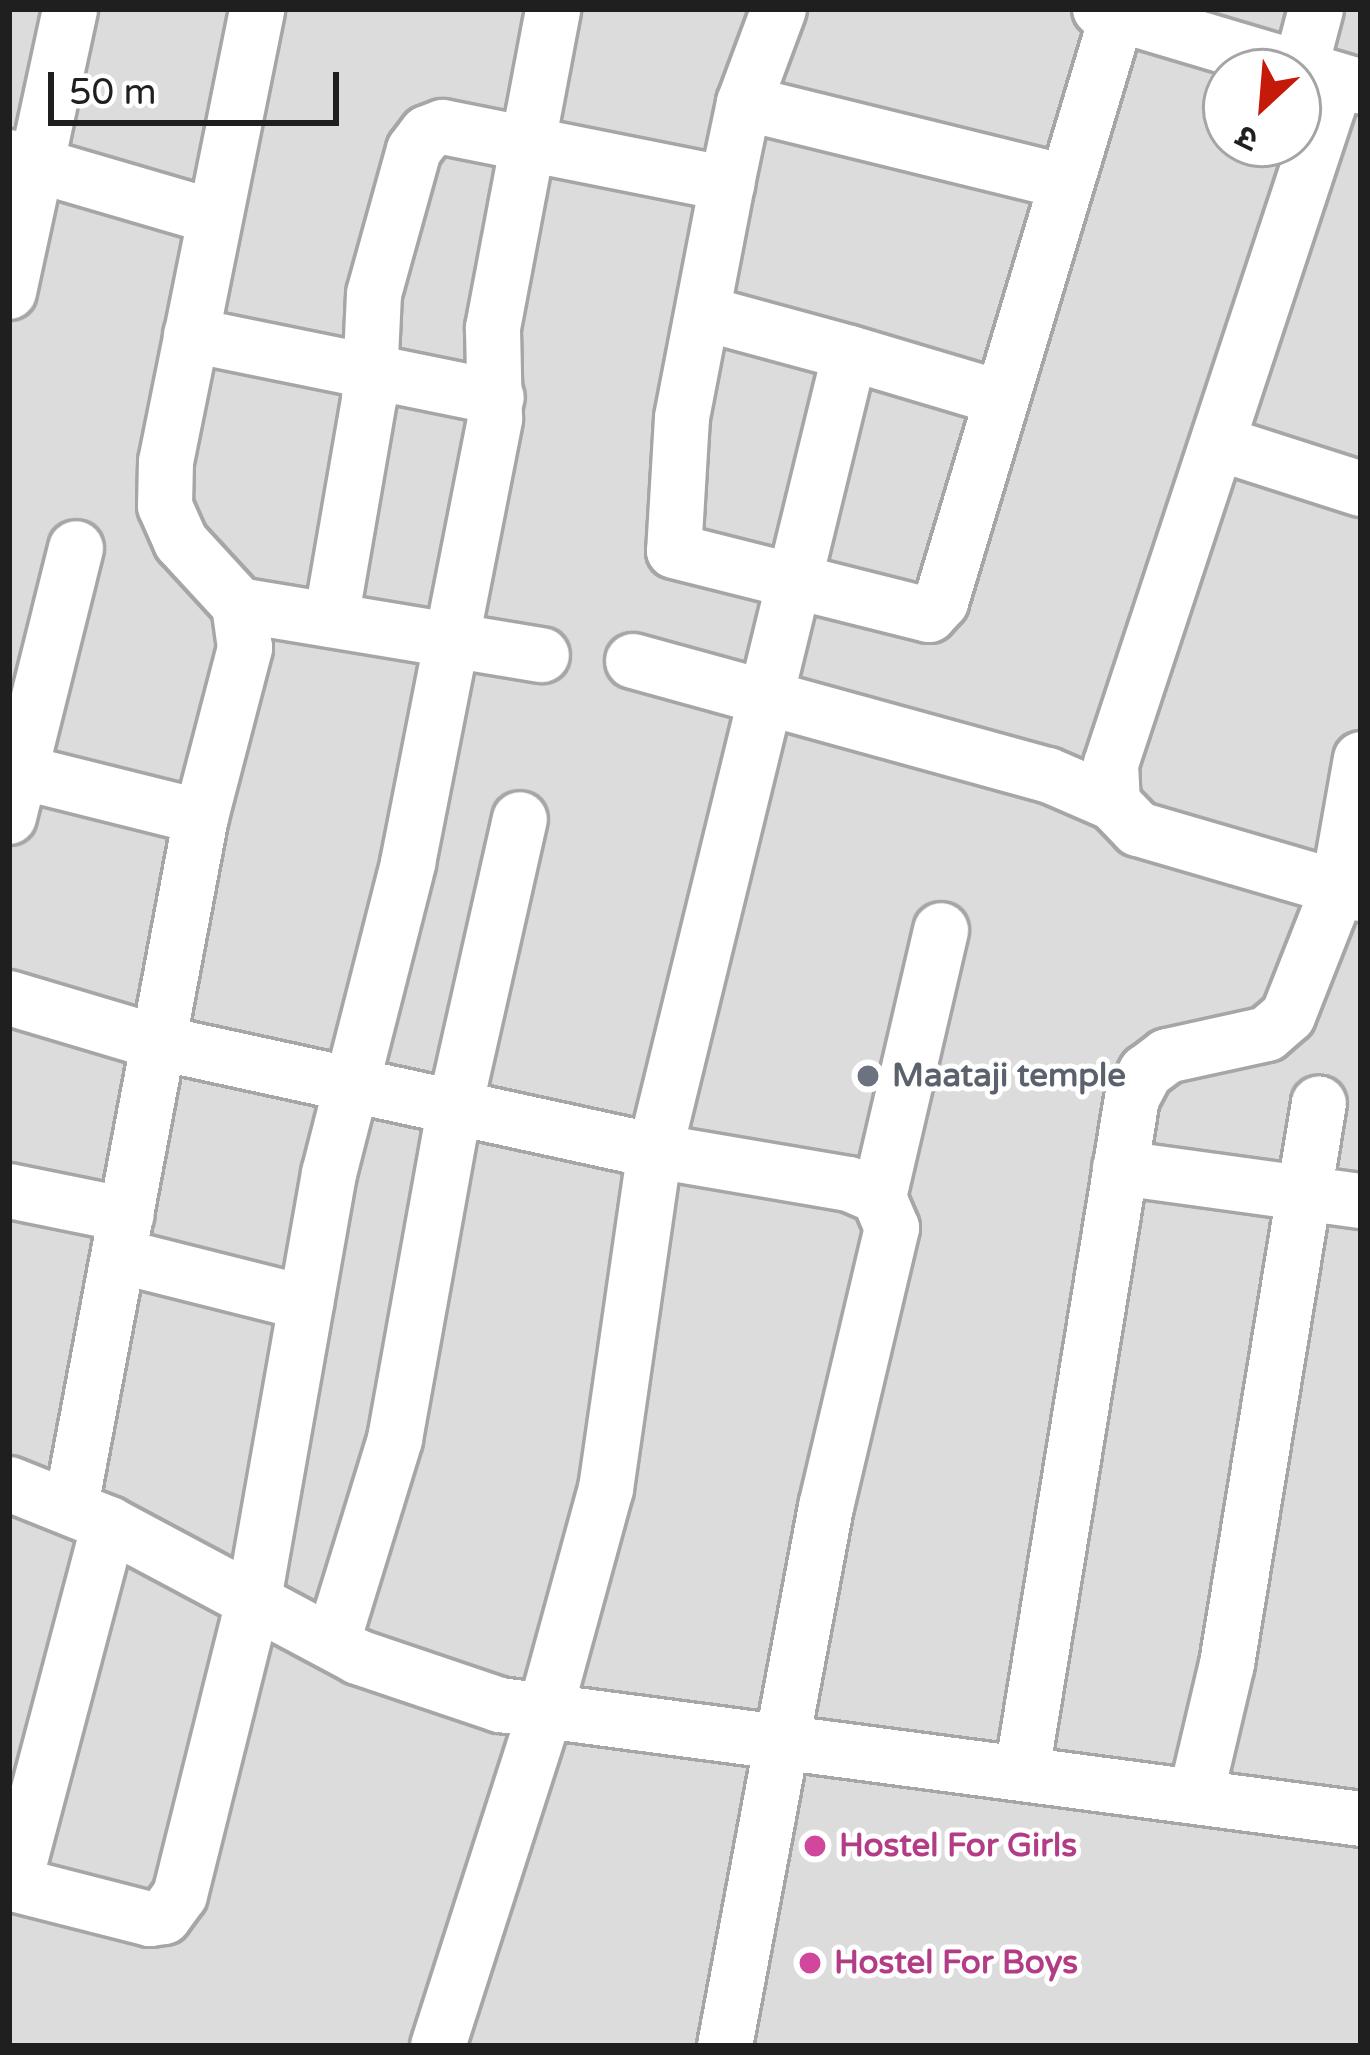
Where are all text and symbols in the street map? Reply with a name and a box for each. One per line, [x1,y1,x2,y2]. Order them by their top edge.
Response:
scale bar [54,48,345,122]
north arrow [1202,48,1322,168]
text: 50 m [69,71,157,114]
text: उ [1230,116,1265,160]
place label: Maataji temple [892,1056,1126,1096]
marker: Maataji temple [855,1063,881,1089]
place label: Hostel For Girls [839,1826,1077,1866]
marker: Hostel For Girls [802,1833,828,1859]
place label: Hostel For Boys [834,1943,1078,1983]
marker: Hostel For Boys [797,1950,823,1976]

